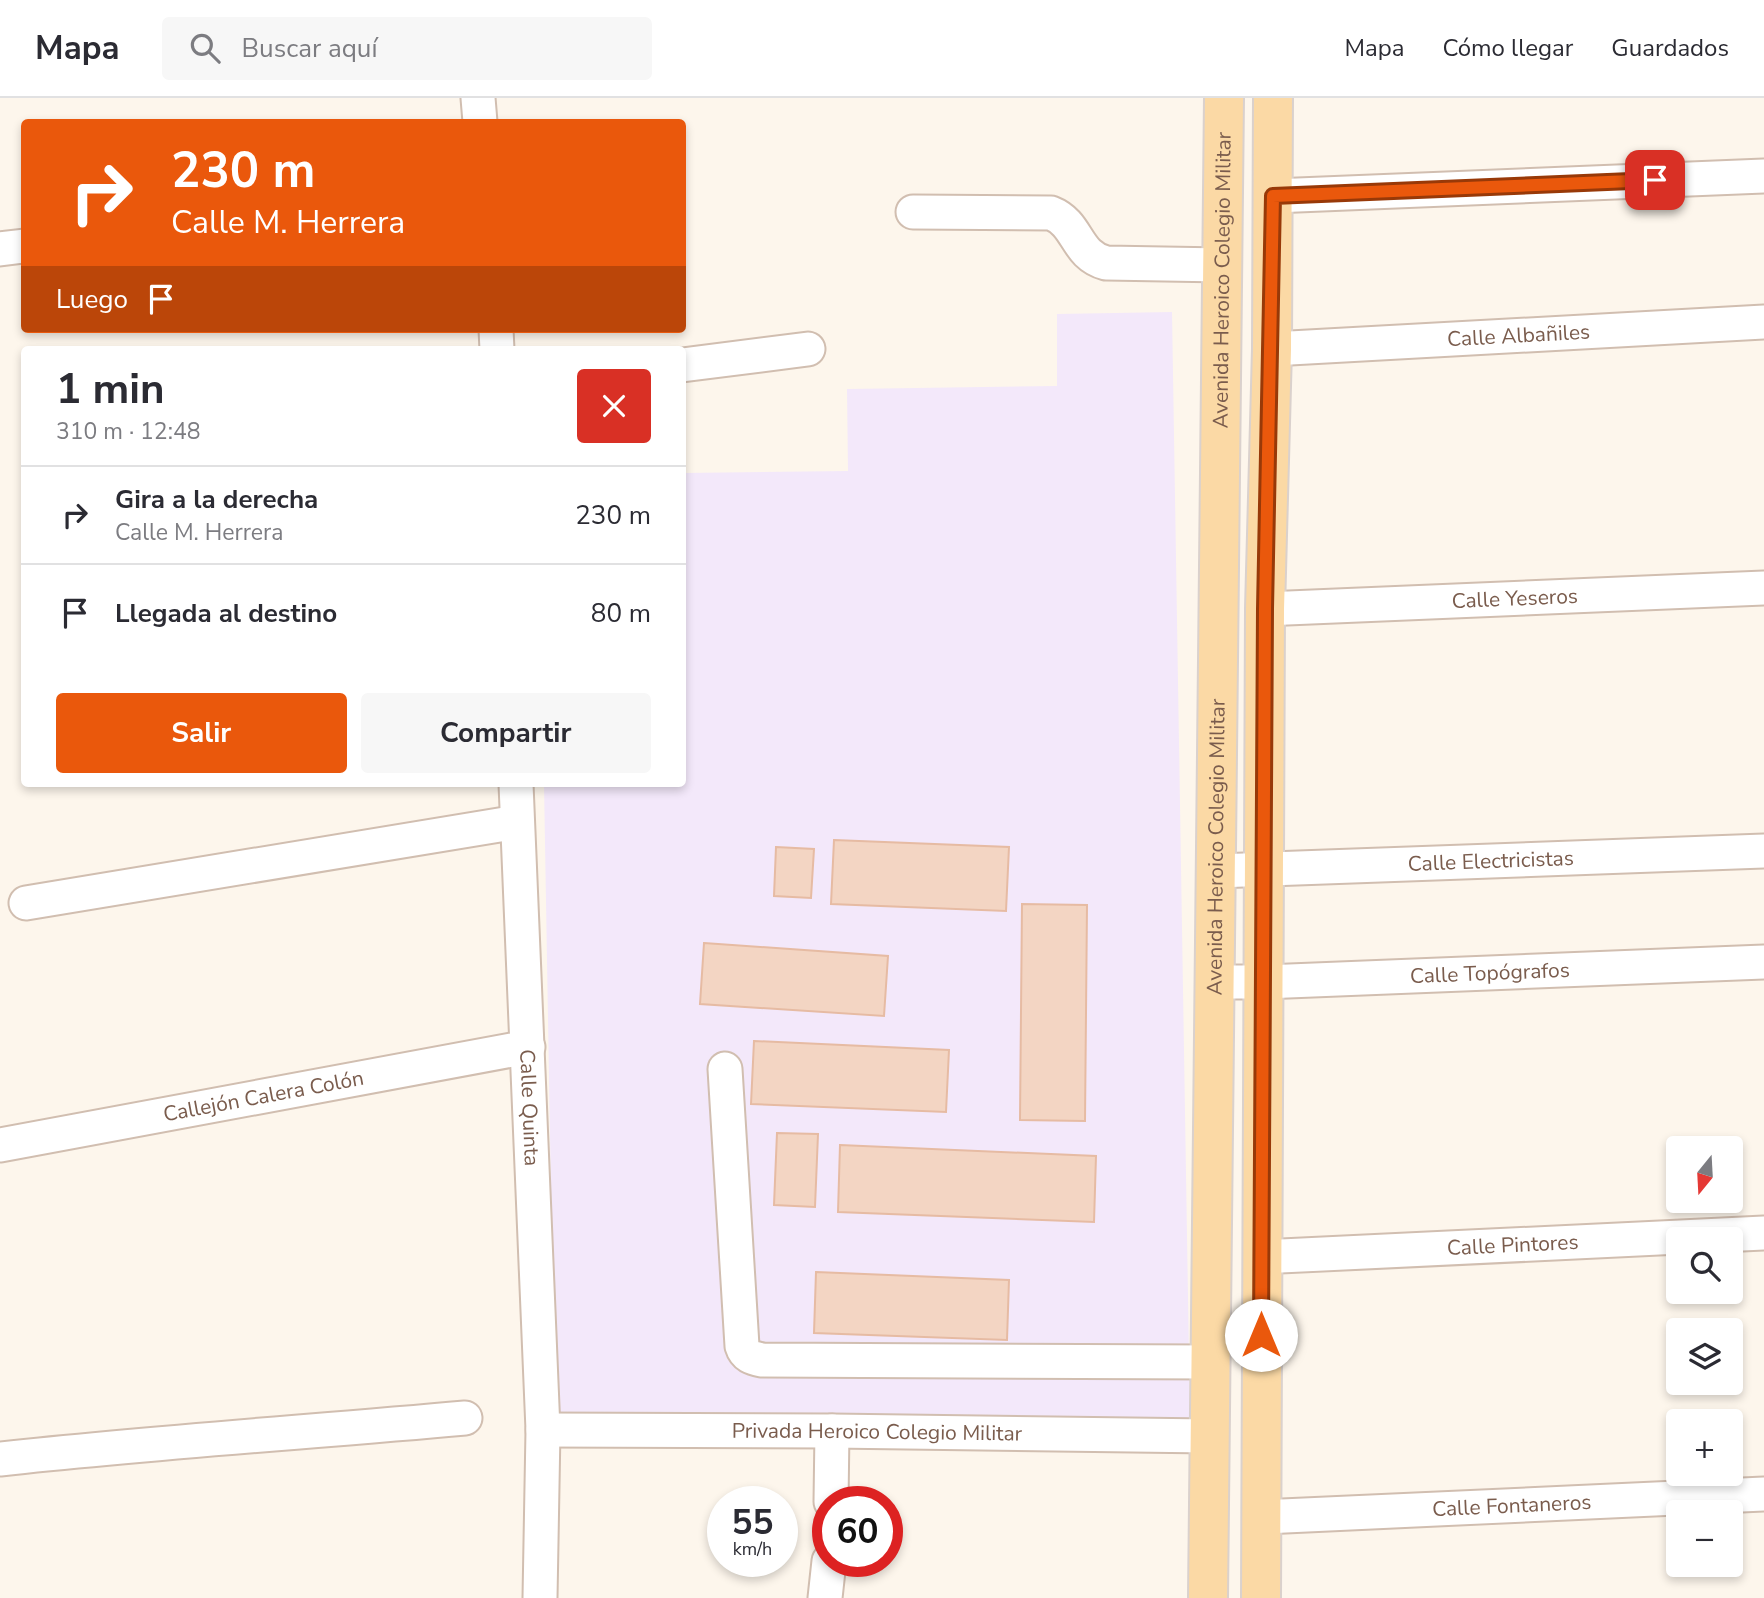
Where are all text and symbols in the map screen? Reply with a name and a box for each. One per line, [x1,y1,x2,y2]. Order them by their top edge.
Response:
search box [162,17,652,80]
text: Mapa [35,26,120,71]
icon: search [186,29,224,67]
text: Buscar aquí [242,31,377,66]
text: Mapa [1344,32,1404,64]
text: Cómo llegar [1442,32,1573,64]
text: Guardados [1611,32,1729,64]
street label: Avenida Heroico Colegio Militar [1206,131,1238,429]
text: 230 m [171,137,315,204]
icon: right [56,147,147,238]
pin [1625,150,1685,210]
icon: arrive [1636,161,1674,199]
text: Calle M. Herrera [171,201,405,244]
icon: arrive [142,280,180,318]
text: Luego [56,282,128,317]
street label: Calle Albañiles [1446,318,1591,353]
text: 1 min [56,361,165,418]
button: close [577,369,651,443]
text: 310 m · 12:48 [56,416,201,447]
text: Gira a la derecha [115,482,318,517]
icon: right [56,496,94,534]
text: 230 m [575,498,651,533]
text: Calle M. Herrera [115,517,283,548]
street label: Calle Yeseros [1451,582,1579,615]
icon: arrive [56,594,94,632]
text: Llegada al destino [115,596,337,631]
text: 80 m [591,596,651,631]
button: Salir [56,693,347,773]
button: Compartir [361,693,651,773]
street label: Avenida Heroico Colegio Militar [1200,698,1232,995]
street label: Calle Electricistas [1407,844,1574,878]
street label: Calle Topógrafos [1409,956,1570,990]
street label: Calle Quinta [513,1049,546,1167]
street label: Callejón Calera Colón [161,1064,366,1128]
north arrow [1666,1136,1743,1213]
map controls [1666,1136,1743,1577]
button: search [1666,1227,1743,1304]
street label: Calle Pintores [1446,1228,1579,1262]
position arrow [1224,1298,1298,1372]
button: layers [1666,1318,1743,1395]
button: + [1666,1409,1743,1486]
street label: Privada Heroico Colegio Militar [732,1417,1023,1448]
speed limit sign: 60 [812,1486,903,1577]
street label: Calle Fontaneros [1431,1488,1592,1523]
text: 55 [731,1499,774,1546]
button: − [1666,1500,1743,1577]
text: km/h [733,1537,772,1561]

